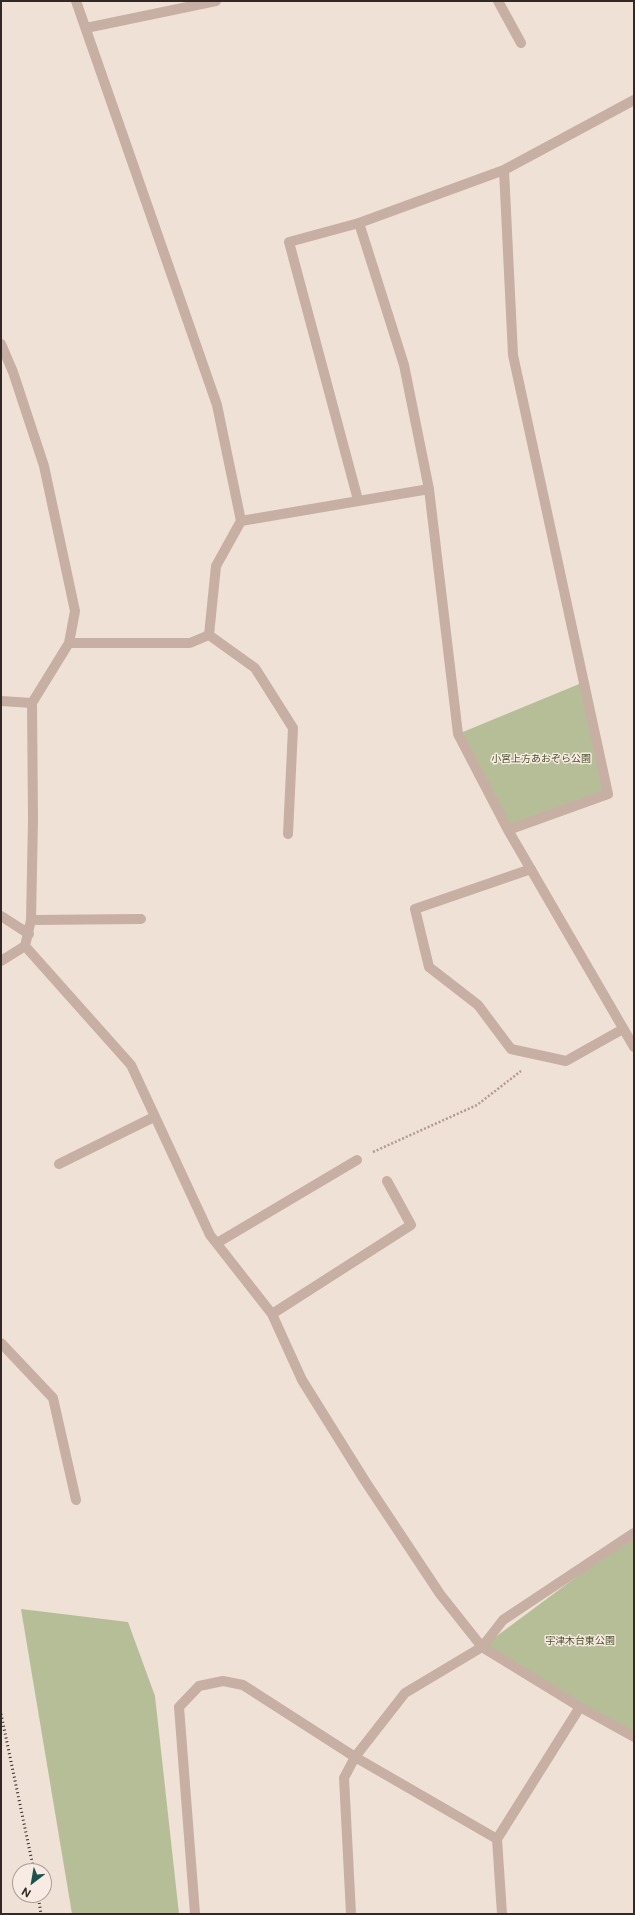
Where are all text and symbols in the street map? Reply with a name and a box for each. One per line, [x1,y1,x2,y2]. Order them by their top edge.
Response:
park label: 小宮上方あおぞら公園 [491,753,591,765]
park label: 宇津木台東公園 [545,1635,615,1647]
north arrow [12,1863,52,1903]
text: N [20,1885,33,1900]

